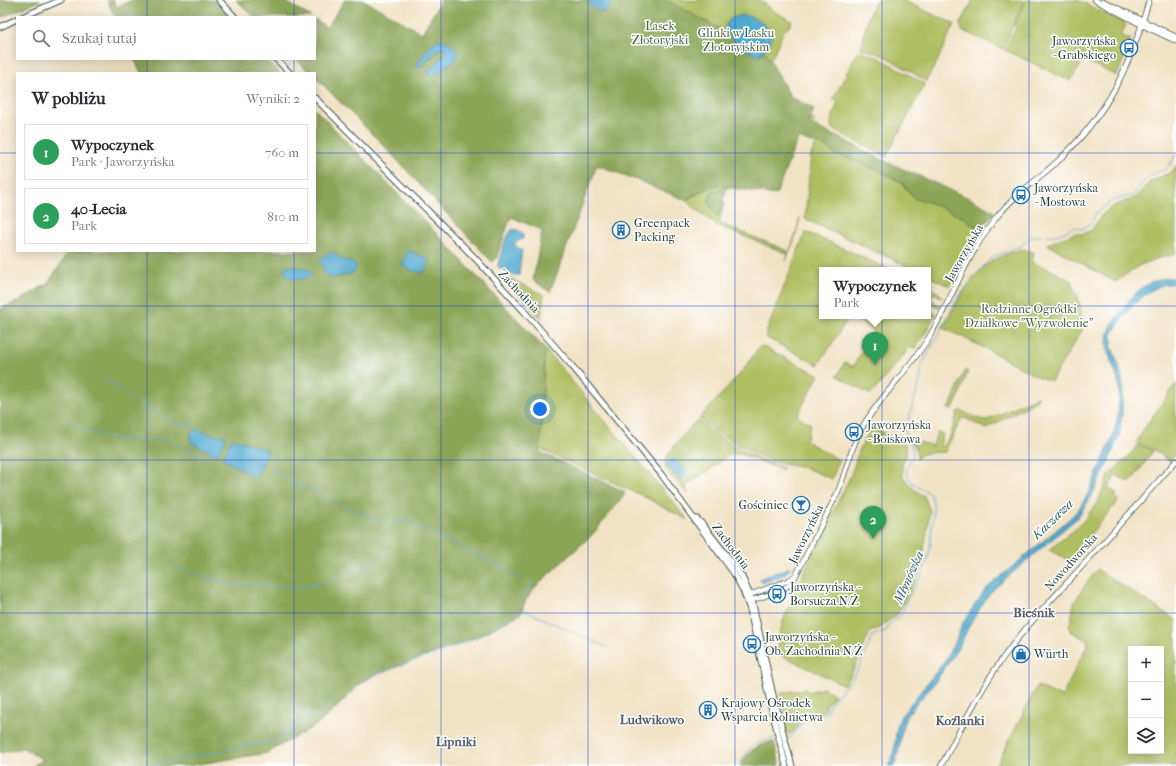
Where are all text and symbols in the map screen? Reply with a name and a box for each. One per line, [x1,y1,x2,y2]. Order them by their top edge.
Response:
search box [16,16,316,60]
park label: Lasek Złotoryjski [632,19,689,47]
park label: Glinki w Lasku Złotoryjskim [698,26,774,54]
icon: search [30,27,52,49]
text: Szukaj tutaj [62,29,136,47]
place label: Jaworzyńska - Grabskiego [1051,34,1116,62]
bus stop icon: Jaworzyńska - Grabskiego [1119,38,1139,58]
text: W pobliżu [32,88,106,108]
text: Wyniki: 2 [246,91,300,106]
text: Wypoczynek [71,136,154,154]
text: 1 [44,145,48,160]
text: 760 m [265,145,299,160]
text: Park · Jaworzyńska [71,154,175,169]
place label: Jaworzyńska - Mostowa [1033,181,1099,209]
bus stop icon: Jaworzyńska - Mostowa [1011,185,1031,205]
text: 40-Lecia [71,200,127,218]
text: 2 [43,209,49,224]
text: 810 m [267,209,299,224]
place label: Greenpack Packing [634,216,691,244]
text: Park [71,218,97,233]
building icon: Greenpack Packing [611,220,631,240]
street label: Jaworzyńska [941,221,986,285]
street label: Zachodnia [495,266,543,316]
popup [819,267,931,319]
text: Wypoczynek [833,277,917,295]
text: Park [833,295,859,310]
park label: Rodzinne Ogródki Działkowe "Wyzwolenie" [965,302,1094,330]
pin: 1 [862,332,888,365]
your location [530,399,550,419]
place label: Jaworzyńska - Boiskowa [866,418,932,446]
bus stop icon: Jaworzyńska - Boiskowa [844,422,864,442]
bar icon: Gościniec [791,495,811,515]
water label: Kaczawa [1028,496,1076,543]
place label: Gościniec [739,498,788,512]
street label: Jaworzyńska [785,502,827,567]
pin: 2 [860,506,886,539]
street label: Zachodnia [709,520,753,572]
street label: Nowodworska [1042,530,1101,593]
water label: Młynówka [890,548,927,607]
place label: Jaworzyńska - Borsucza N/Ż [789,580,862,608]
bus stop icon: Jaworzyńska - Borsucza N/Ż [767,584,787,604]
district label: Bieśnik [1013,605,1056,620]
place label: Jaworzyńska - Ob. Zachodnia N/Ż [764,630,863,658]
bus stop icon: Jaworzyńska - Ob. Zachodnia N/Ż [742,634,762,654]
shop icon: Würth [1011,644,1031,664]
map controls [1128,646,1164,754]
button: + [1128,646,1164,682]
place label: Würth [1033,647,1069,661]
button: − [1128,682,1164,718]
place label: Krajowy Ośrodek Wsparcia Rolnictwa [720,696,823,724]
building icon: Krajowy Ośrodek Wsparcia Rolnictwa [698,700,718,720]
district label: Ludwikowo [620,712,685,727]
district label: Koźlanki [935,713,985,728]
button: layers [1128,718,1164,754]
district label: Lipniki [436,734,476,750]

